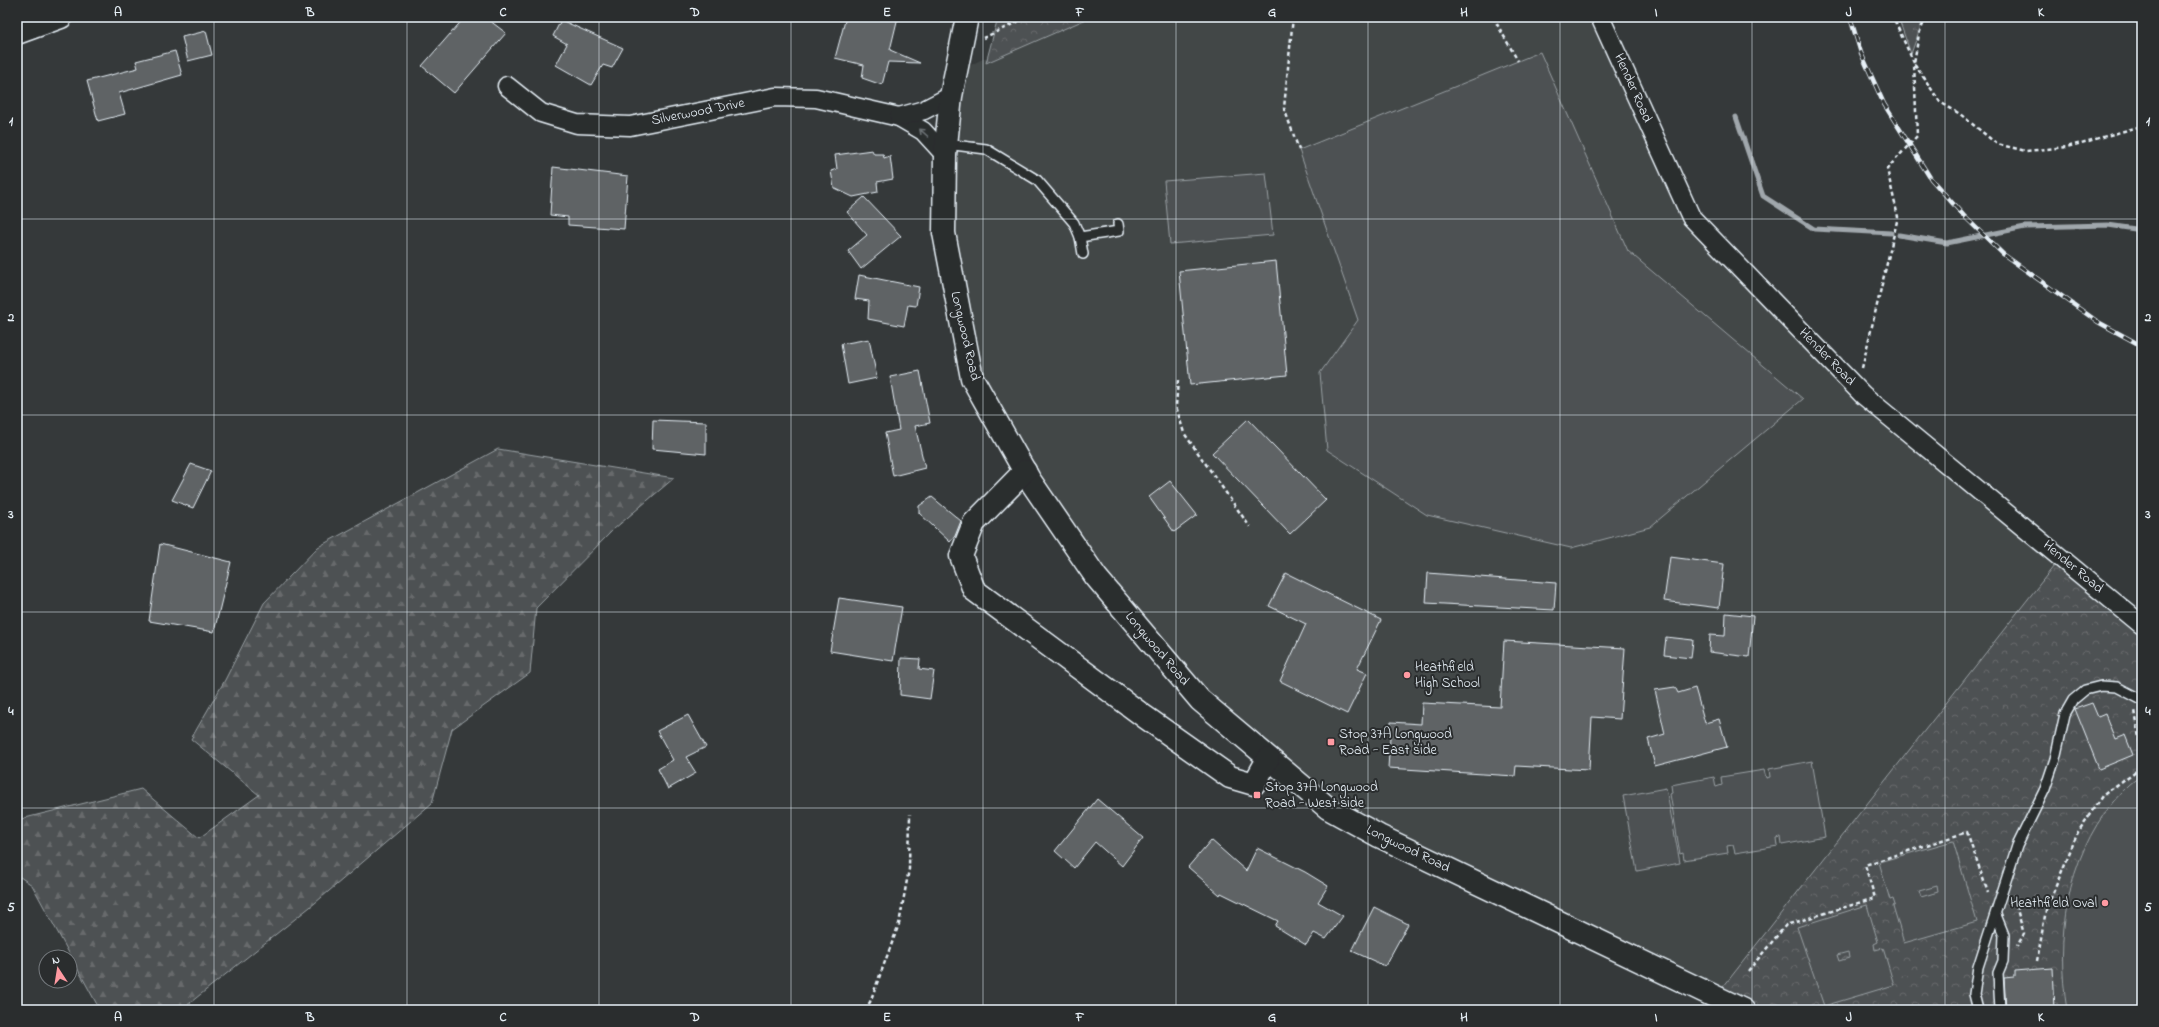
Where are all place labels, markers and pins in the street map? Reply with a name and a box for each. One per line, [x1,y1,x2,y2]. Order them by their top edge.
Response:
place label: Heathfield High School [1415,657,1480,695]
marker: Heathfield High School [1402,670,1412,680]
place label: Stop 37A Longwood Road - East side [1339,724,1452,761]
marker: Stop 37A Longwood Road - East side [1326,737,1336,747]
place label: Stop 37A Longwood Road - West side [1265,777,1378,814]
marker: Stop 37A Longwood Road - West side [1252,790,1262,800]
place label: Heathfield Oval [2010,893,2097,914]
marker: Heathfield Oval [2100,898,2110,908]

